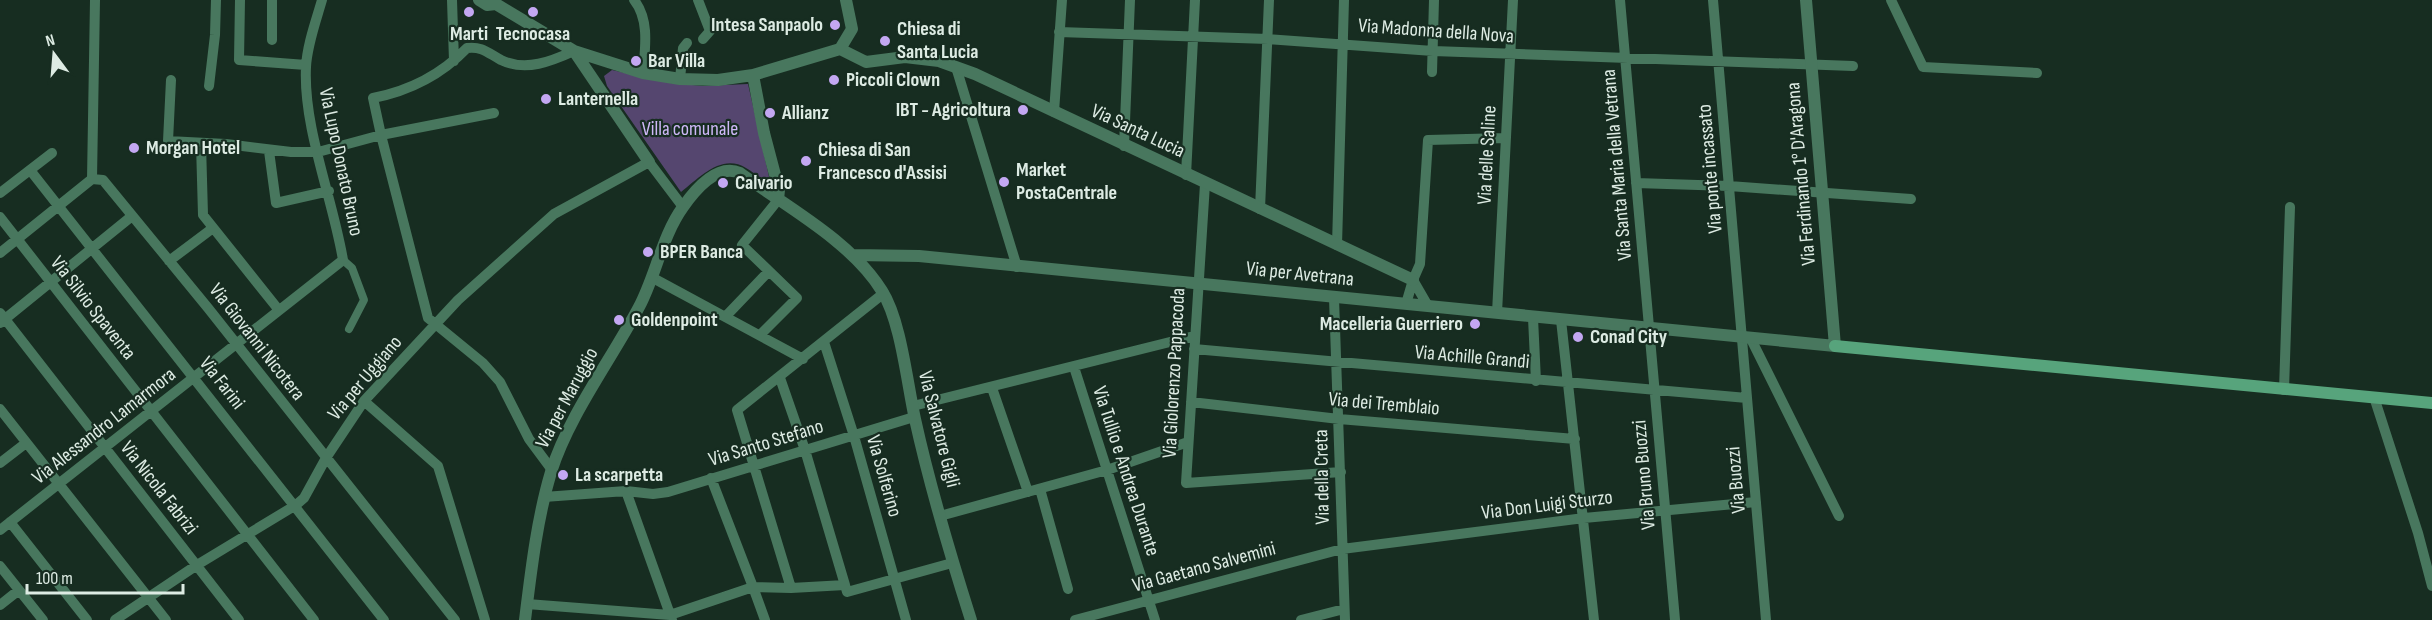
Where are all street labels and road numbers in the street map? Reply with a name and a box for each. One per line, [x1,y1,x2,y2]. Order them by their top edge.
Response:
street label: Via Madonna della Nova [1357,14,1515,48]
street label: Via Santa Maria della Vetrana [1597,68,1637,262]
street label: Via Ferdinando 1° D'Aragona [1781,81,1821,267]
street label: Via Lupo Donato Bruno [314,86,368,238]
street label: Via Santa Lucia [1087,99,1189,163]
street label: Via ponte incassato [1692,103,1728,235]
street label: Via delle Saline [1472,105,1502,205]
street label: Via Silvio Spaventa [45,251,141,365]
street label: Via per Avetrana [1245,256,1355,292]
street label: Via Giovanni Nicotera [204,279,310,405]
street label: Via Giolorenzo Pappacoda [1158,287,1190,459]
street label: Via per Uggiano [323,331,407,425]
street label: Via Achille Grandi [1414,340,1530,374]
street label: Via per Maruggio [530,344,604,452]
street label: Via Farini [194,352,250,414]
street label: Via Alessandro Lamarmora [28,363,180,489]
street label: Via Salvatore Gigli [913,368,965,490]
street label: Via Tullio e Andrea Durante [1087,383,1165,559]
street label: Via dei Tremblaio [1327,387,1441,421]
street label: Via Santo Stefano [706,414,826,472]
street label: Via Bruno Buozzi [1627,419,1661,531]
street label: Via della Creta [1309,429,1335,525]
street label: Via Solferino [861,432,907,520]
street label: Via Nicola Fabrizi [115,437,203,539]
street label: Via Buozzi [1721,446,1751,514]
street label: Via Don Luigi Sturzo [1480,485,1614,525]
street label: Via Gaetano Salvemini [1130,536,1278,598]

